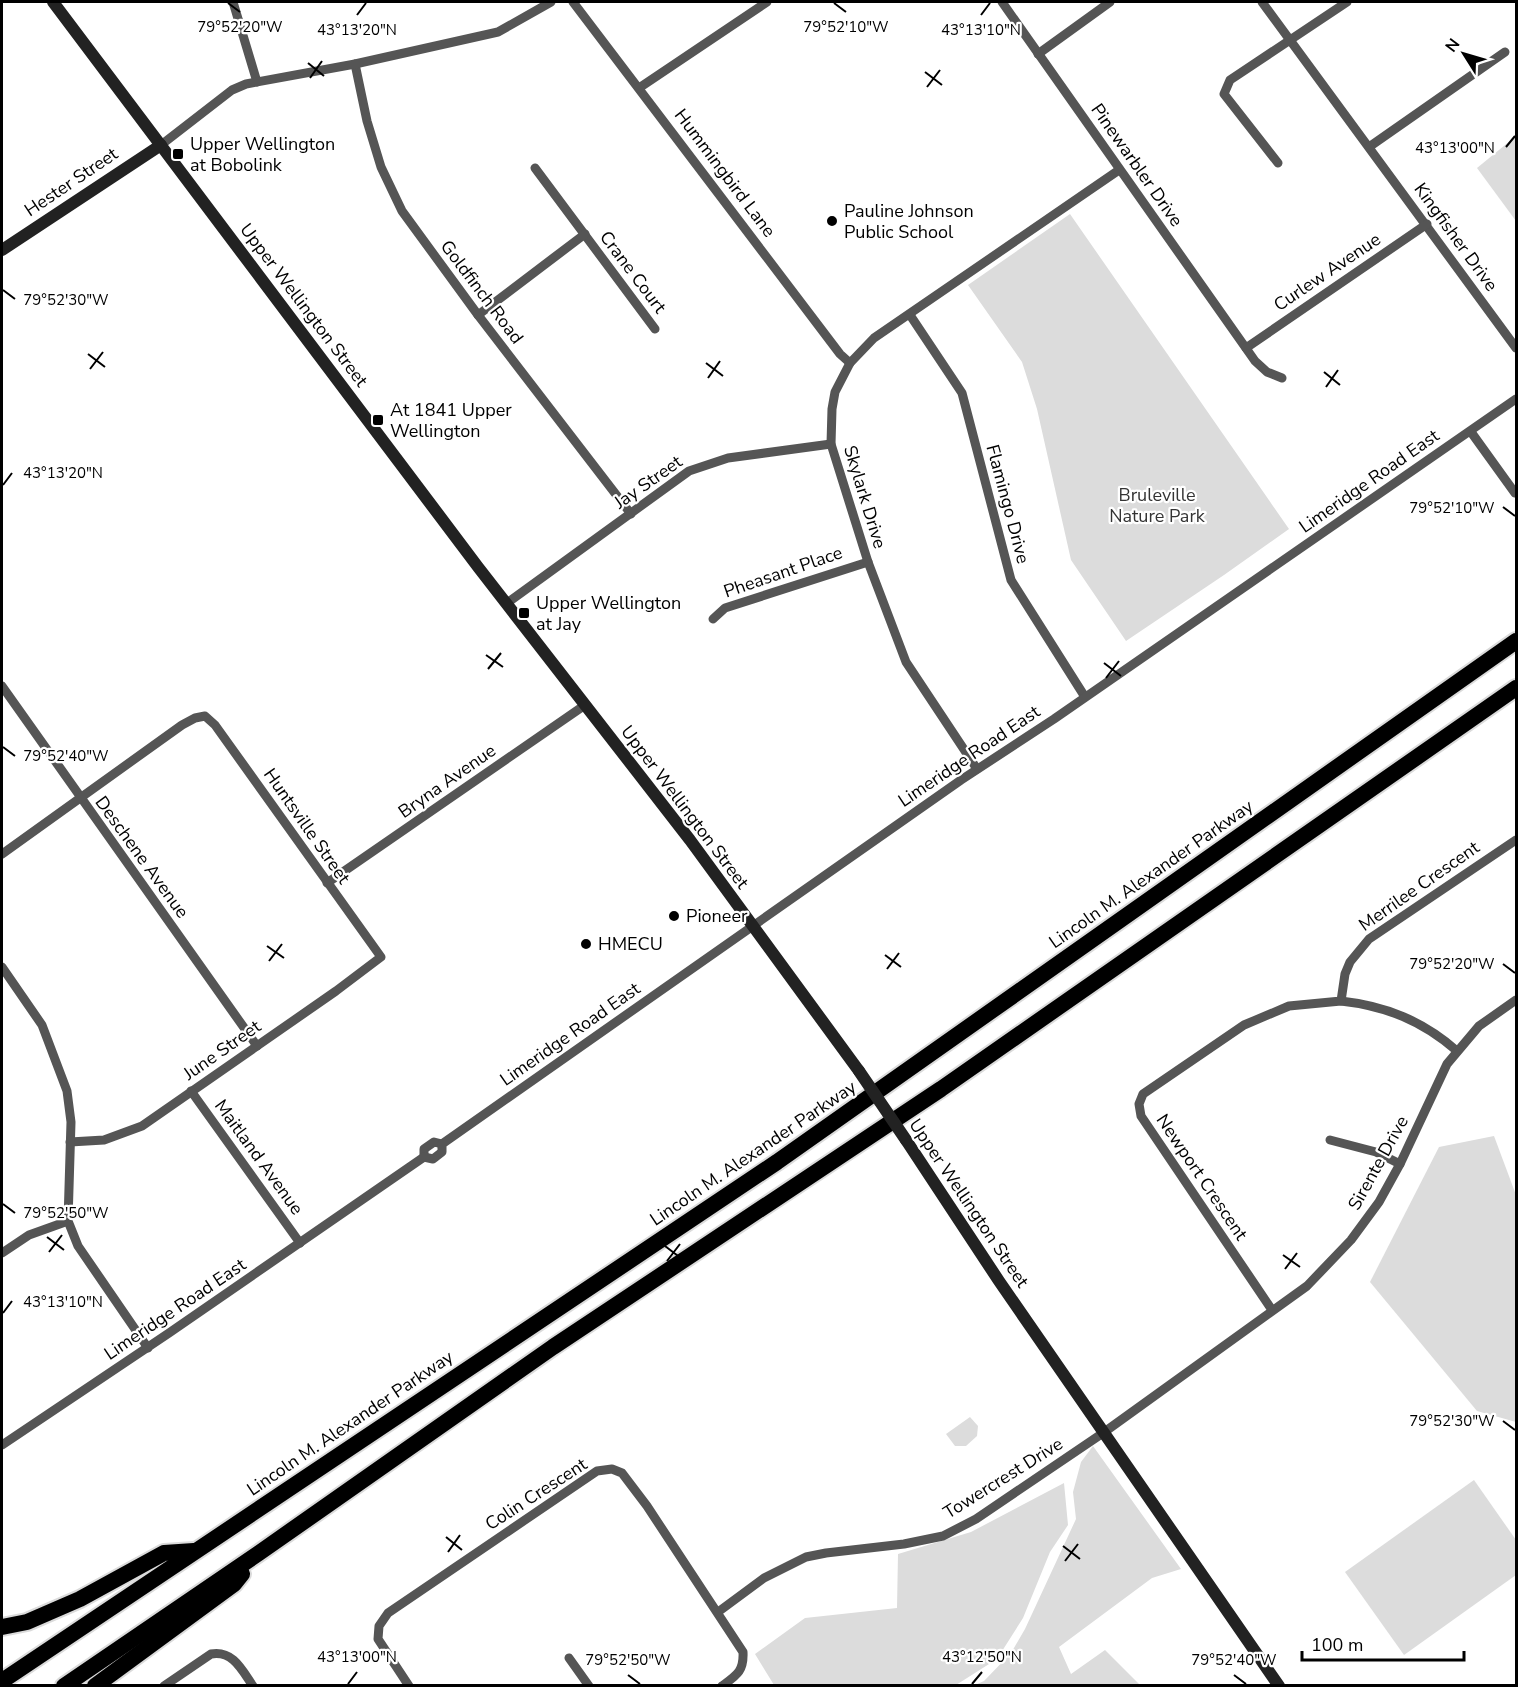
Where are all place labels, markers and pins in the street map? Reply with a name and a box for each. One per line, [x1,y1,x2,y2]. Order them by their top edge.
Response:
place label: Upper Wellington at Bobolink [190,132,335,177]
marker: Upper Wellington at Bobolink [171,147,185,161]
place label: Pauline Johnson Public School [844,199,974,244]
marker: Pauline Johnson Public School [825,214,839,228]
place label: At 1841 Upper Wellington [390,398,512,443]
marker: At 1841 Upper Wellington [371,413,385,427]
place label: Upper Wellington at Jay [536,591,681,636]
marker: Upper Wellington at Jay [517,606,531,620]
place label: Pioneer [686,904,748,928]
marker: Pioneer [667,909,681,923]
place label: HMECU [598,932,663,956]
marker: HMECU [579,937,593,951]

